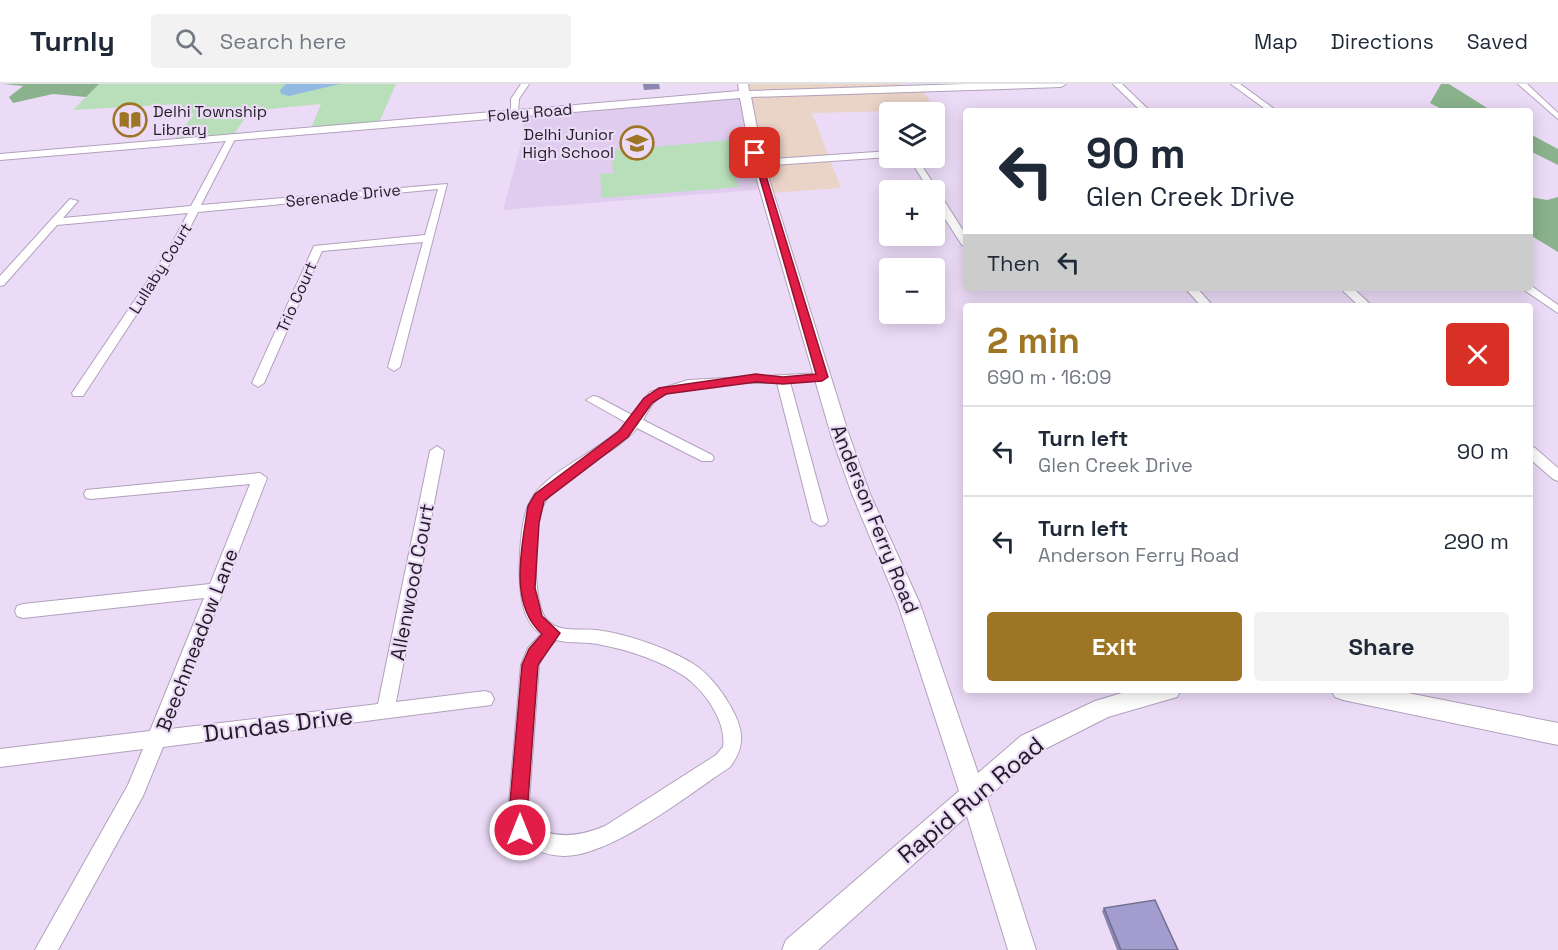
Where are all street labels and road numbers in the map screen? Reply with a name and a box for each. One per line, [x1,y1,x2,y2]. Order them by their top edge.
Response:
street label: Foley Road [487,98,573,127]
street label: Serenade Drive [285,179,402,212]
street label: Lullaby Court [124,219,197,318]
street label: Trio Court [272,258,321,336]
street label: Anderson Ferry Road [825,421,925,617]
street label: Allenwood Court [384,501,440,663]
street label: Beechmeadow Lane [150,545,244,735]
street label: Dundas Drive [201,700,355,749]
street label: Rapid Run Road [891,729,1050,870]

